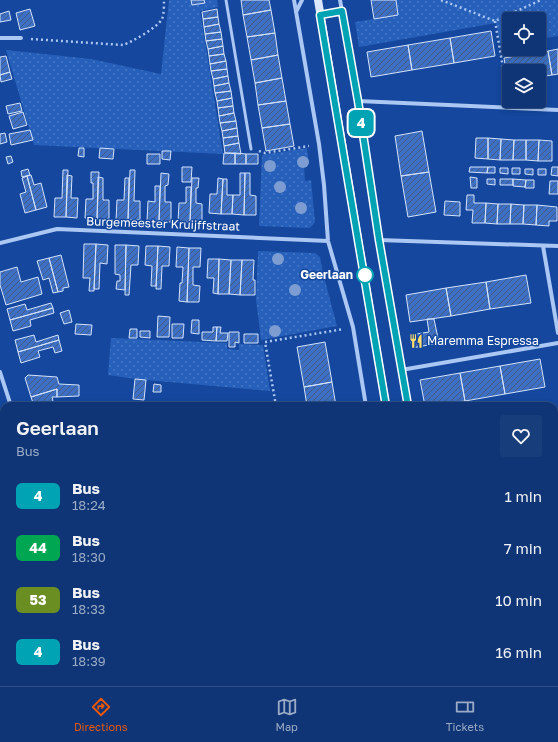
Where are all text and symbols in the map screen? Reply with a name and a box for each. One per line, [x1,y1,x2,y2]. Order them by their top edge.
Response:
map controls [502,12,546,108]
button: locate [502,12,546,56]
button: layers [502,64,546,108]
line badge: 4 [348,110,374,136]
text: 4 [357,114,365,131]
street label: Burgemeester Kruijffstraat [86,213,240,234]
marker: Geerlaan [356,266,374,284]
place label: Geerlaan [300,267,353,282]
restaurant icon: Maremma Espressa [408,333,424,349]
place label: Maremma Espressa [427,333,539,348]
button: heart [500,415,542,457]
text: Geerlaan [16,416,99,439]
text: Bus [16,443,39,459]
text: Bus [72,479,100,497]
text: 4 [34,487,42,504]
text: 1 min [504,487,542,505]
text: 18:24 [72,497,106,513]
text: Bus [72,531,100,549]
text: 44 [29,539,47,556]
text: 7 min [504,539,542,557]
text: 18:30 [72,549,106,565]
text: Bus [72,583,100,601]
text: 53 [29,591,47,608]
text: 10 min [495,591,542,609]
text: 18:33 [72,601,105,617]
text: Bus [72,635,100,653]
text: 4 [34,643,42,660]
text: 16 min [495,643,542,661]
text: 18:39 [72,653,106,669]
tab: Directions [74,696,128,733]
tab: Map [275,696,298,733]
tab: Tickets [446,696,484,733]

